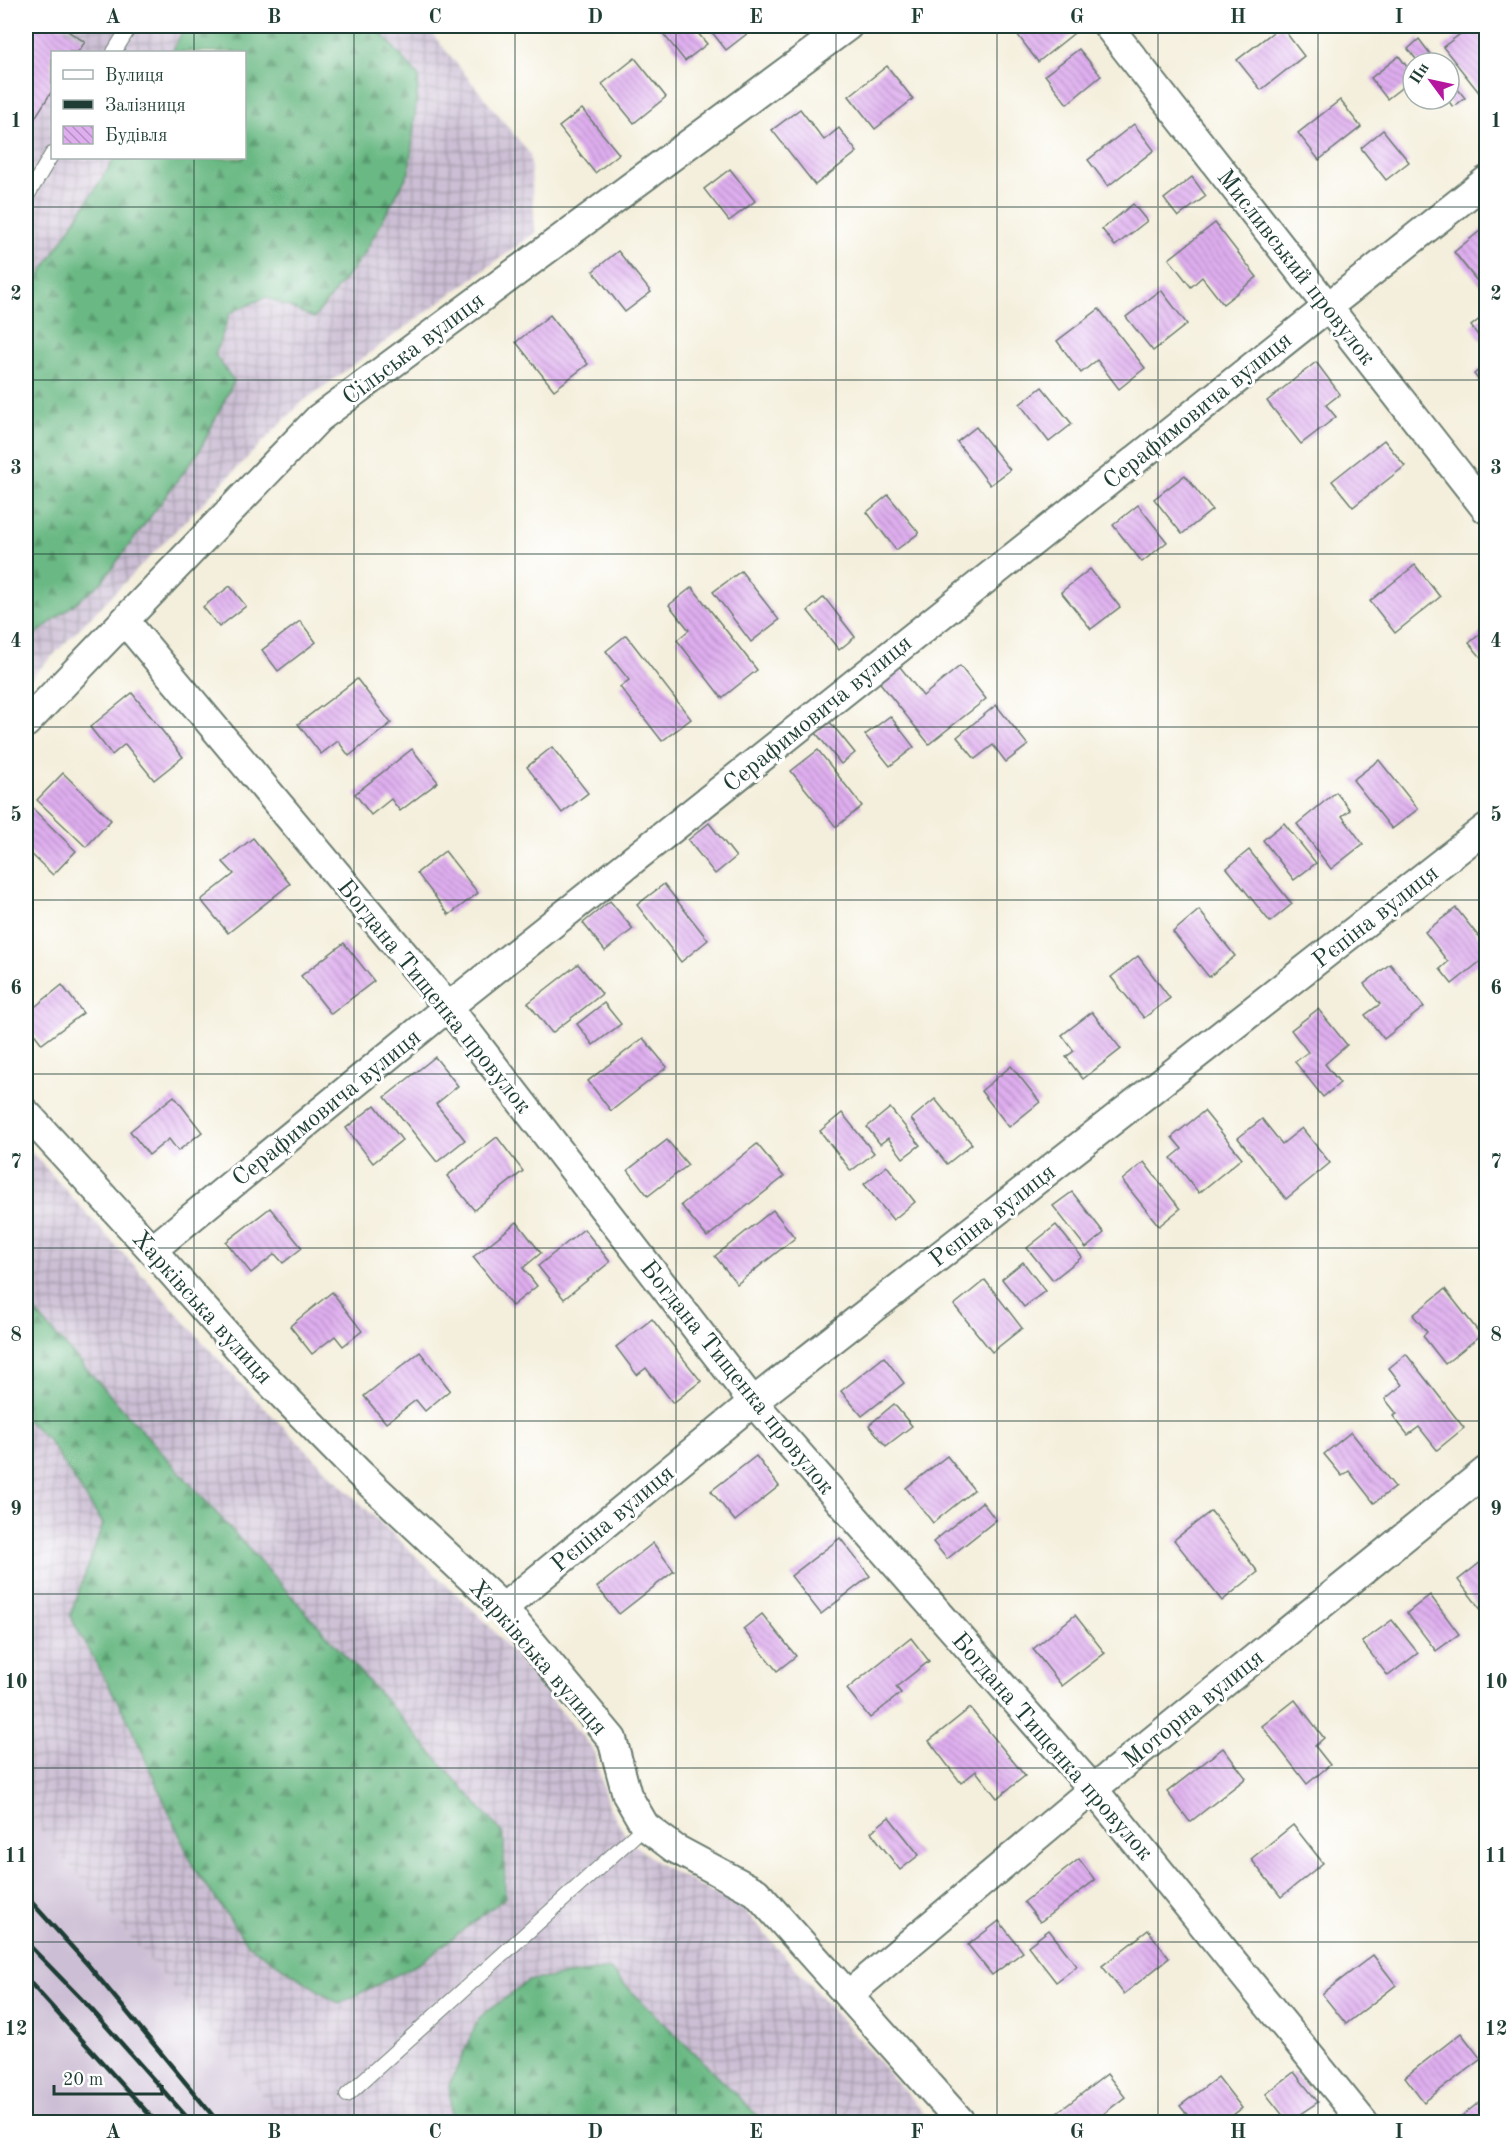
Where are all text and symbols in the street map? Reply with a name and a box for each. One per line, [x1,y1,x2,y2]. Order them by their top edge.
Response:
text: A [105,8,121,28]
text: B [267,8,281,28]
text: C [428,8,442,28]
text: D [587,8,603,28]
text: E [749,8,763,28]
text: F [910,8,924,28]
text: G [1070,8,1084,28]
text: H [1230,8,1246,28]
text: I [1395,8,1403,28]
legend [51,51,246,159]
north arrow [1401,51,1461,111]
text: Пн [1407,60,1433,88]
text: Вулиця [105,67,164,85]
text: Залізниця [105,97,186,115]
text: 1 [10,112,22,132]
text: 1 [1490,112,1502,132]
text: Будівля [105,127,167,145]
street label: Мисливський провулок [1212,166,1379,371]
text: 2 [10,285,22,305]
text: 2 [1490,285,1502,305]
street label: Сільська вулиця [339,289,489,410]
street label: Серафимовича вулиця [1100,328,1297,495]
text: 3 [10,459,22,479]
text: 3 [1490,459,1502,479]
street label: Серафимовича вулиця [720,631,917,798]
text: 4 [10,632,22,652]
text: 4 [1490,632,1502,652]
text: 5 [10,805,22,826]
text: 5 [1490,805,1502,826]
street label: Рєпіна вулиця [1309,861,1443,974]
street label: Богдана Тищенка провулок [332,876,535,1119]
text: 6 [10,979,22,999]
text: 6 [1490,979,1502,999]
street label: Серафимовича вулиця [229,1025,426,1192]
text: 7 [10,1153,22,1173]
text: 7 [1490,1153,1502,1173]
street label: Рєпіна вулиця [926,1160,1060,1273]
street label: Харківська вулиця [127,1227,276,1390]
street label: Богдана Тищенка провулок [635,1257,838,1500]
text: 8 [10,1326,22,1346]
text: 8 [1490,1326,1502,1346]
street label: Рєпіна вулиця [547,1461,679,1578]
text: 9 [10,1500,22,1520]
text: 9 [1490,1500,1502,1520]
street label: Харківська вулиця [464,1576,611,1740]
street label: Богдана Тищенка провулок [946,1629,1157,1866]
street label: Моторна вулиця [1120,1646,1269,1773]
text: 10 [4,1673,28,1693]
text: 10 [1484,1673,1508,1693]
text: 11 [4,1847,28,1867]
text: 11 [1484,1847,1508,1867]
text: 12 [4,2020,28,2040]
text: 12 [1484,2020,1508,2040]
scale bar [54,2058,162,2096]
text: 20 m [63,2071,103,2089]
text: A [105,2123,121,2143]
text: B [267,2123,281,2143]
text: C [428,2123,442,2143]
text: D [587,2123,603,2143]
text: E [749,2123,763,2143]
text: F [910,2123,924,2143]
text: G [1070,2123,1084,2143]
text: H [1230,2123,1246,2143]
text: I [1395,2123,1403,2143]

